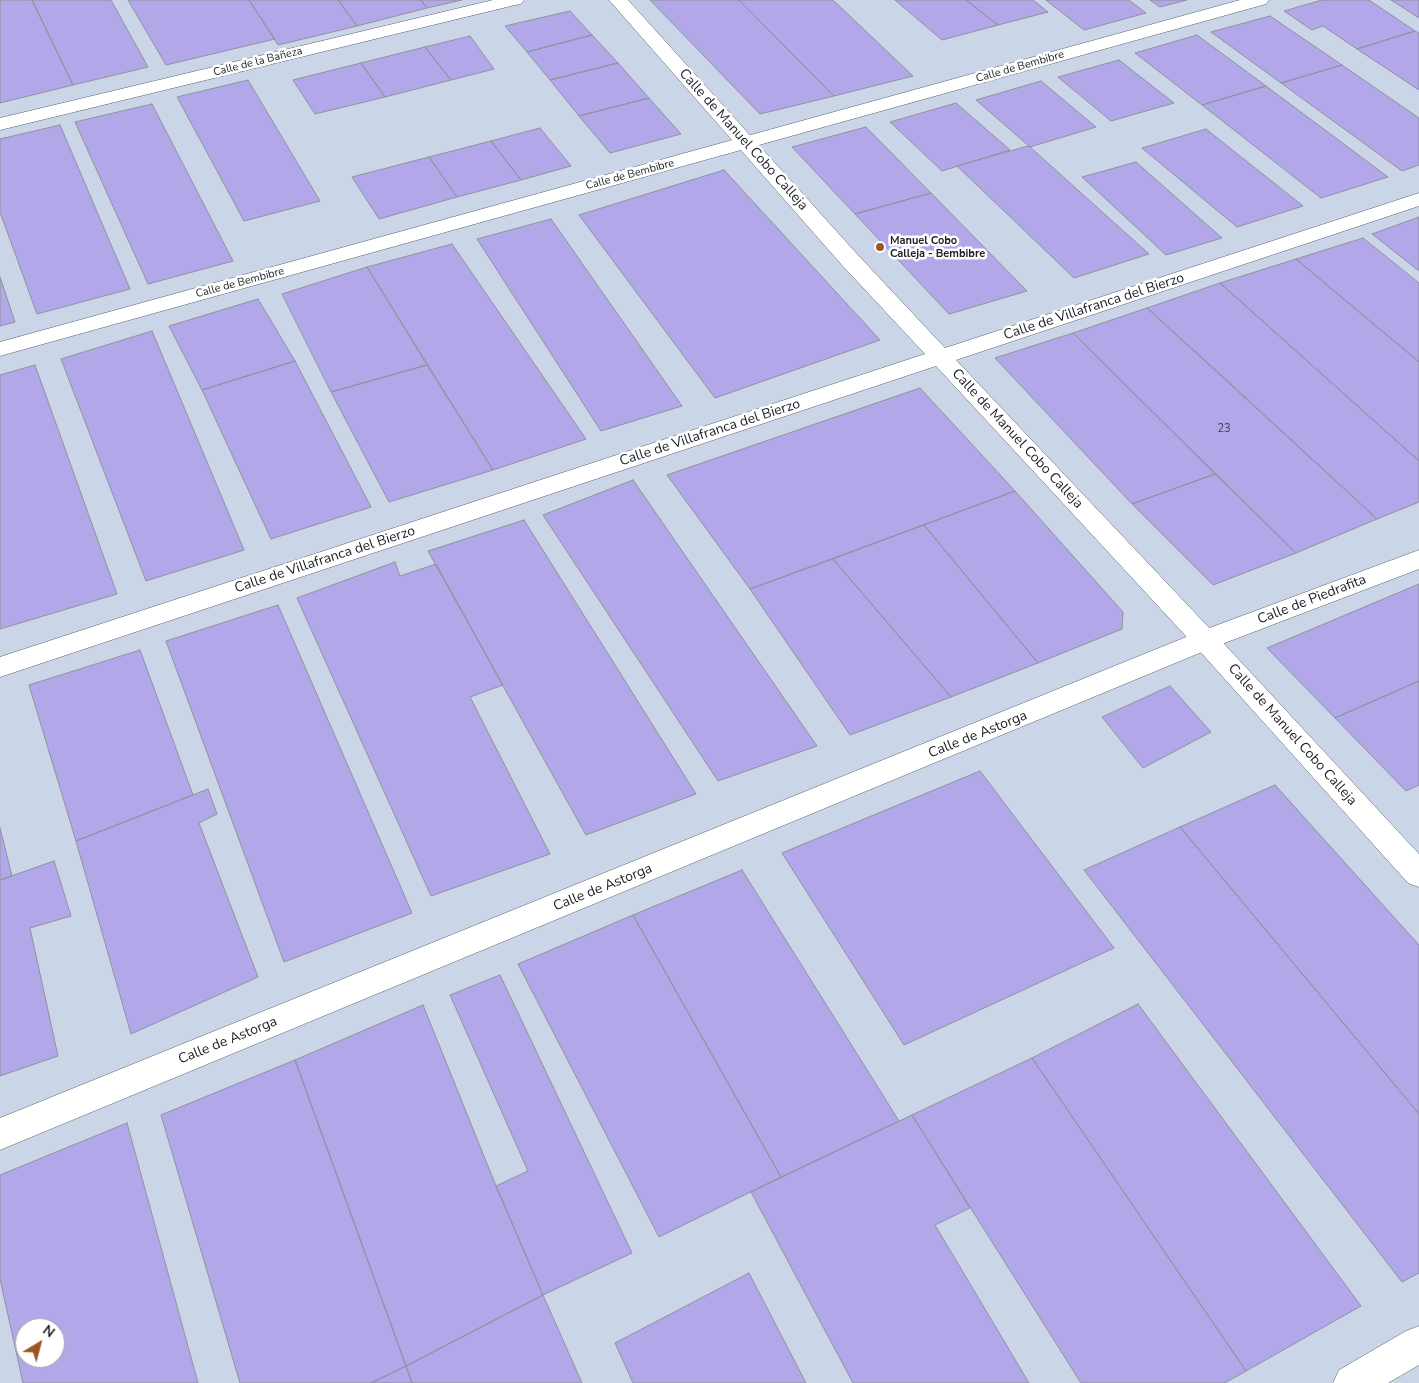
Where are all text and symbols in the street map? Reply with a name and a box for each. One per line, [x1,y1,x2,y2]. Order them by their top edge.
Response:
street label: Calle de la Bañeza [212,45,304,79]
street label: Calle de Bembibre [974,48,1066,86]
street label: Calle de Manuel Cobo Calleja [675,66,811,214]
street label: Calle de Bembibre [584,157,676,193]
place label: Manuel Cobo Calleja - Bembibre [890,234,985,260]
marker: Manuel Cobo Calleja - Bembibre [874,241,886,253]
street label: Calle de Bembibre [194,265,286,301]
street label: Calle de Villafranca del Bierzo [1002,270,1186,344]
street label: Calle de Manuel Cobo Calleja [948,366,1086,512]
street label: Calle de Villafranca del Bierzo [618,396,802,470]
house number: 23 [1217,422,1231,436]
street label: Calle de Villafranca del Bierzo [233,523,417,597]
street label: Calle de Piedrafita [1255,571,1369,629]
street label: Calle de Manuel Cobo Calleja [1224,661,1360,809]
street label: Calle de Astorga [926,708,1030,762]
street label: Calle de Astorga [551,861,655,915]
street label: Calle de Astorga [176,1014,280,1068]
north arrow [15,1318,65,1368]
text: N [39,1321,59,1342]

